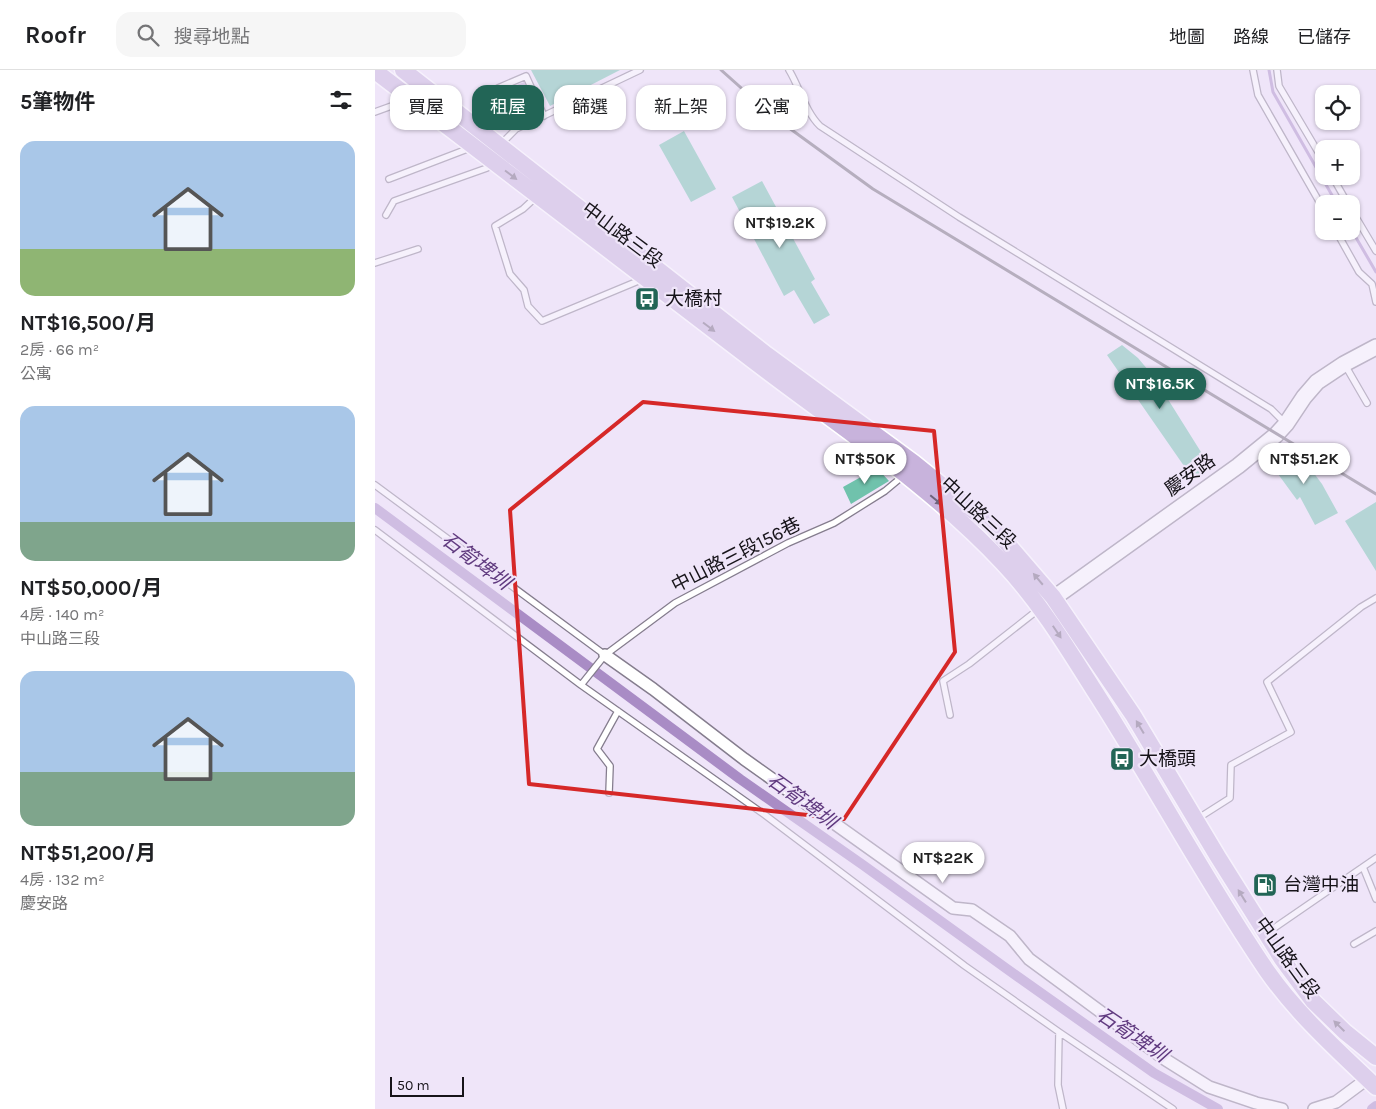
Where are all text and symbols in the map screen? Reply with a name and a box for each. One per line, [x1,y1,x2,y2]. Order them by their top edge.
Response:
search box [116,12,466,57]
text: Roofr [25,21,86,49]
icon: search [134,21,162,49]
text: 搜尋地點 [174,26,250,48]
text: 地圖 [1169,26,1205,48]
text: 路線 [1233,26,1269,48]
text: 已儲存 [1297,26,1351,48]
chip: 買屋 [390,85,462,130]
chip: 租屋 [472,85,544,130]
chip: 篩選 [554,85,626,130]
chip: 新上架 [636,85,726,130]
chip: 公寓 [736,85,808,130]
map controls [1315,85,1360,240]
button: locate [1315,85,1360,130]
icon: filters [327,86,355,114]
text: 5筆物件 [20,90,95,114]
button: + [1315,140,1360,185]
one-way arrow [504,170,517,181]
icon: home [143,174,233,264]
button: − [1315,195,1360,240]
street label: 中山路三段 [577,198,667,272]
pin: NT$19.2K [728,206,832,249]
text: NT$19.2K [745,213,815,232]
bus stop icon: 大橋村 [634,286,660,312]
place label: 大橋村 [665,288,722,310]
text: NT$16,500/月 [20,311,156,335]
one-way arrow [702,322,715,333]
text: 2房 · 66 m² [20,340,99,359]
text: 公寓 [20,364,52,383]
pin: NT$16.5K [1108,368,1212,410]
text: NT$16.5K [1125,374,1195,393]
icon: home [143,439,233,529]
pin: NT$50K [824,442,906,485]
pin: NT$51.2K [1252,442,1356,485]
text: NT$50K [835,449,895,468]
street label: 慶安路 [1160,449,1220,501]
text: NT$51.2K [1269,449,1339,468]
street label: 中山路三段 [936,473,1020,553]
one-way arrow [930,494,942,505]
street label: 中山路三段156巷 [668,513,804,597]
water label: 石筍埤圳 [437,528,517,596]
one-way arrow [1033,573,1044,585]
text: NT$50,000/月 [20,576,162,600]
text: 4房 · 140 m² [20,605,104,624]
one-way arrow [1052,626,1062,639]
text: 中山路三段 [20,629,100,648]
icon: home [143,704,233,794]
one-way arrow [1136,721,1145,734]
bus stop icon: 大橋頭 [1109,746,1135,772]
place label: 大橋頭 [1139,748,1196,770]
water label: 石筍埤圳 [763,768,844,836]
text: NT$51,200/月 [20,841,156,865]
pin: NT$22K [902,842,984,884]
text: NT$22K [913,848,973,867]
text: 4房 · 132 m² [20,870,105,889]
fuel station icon: 台灣中油 [1252,872,1278,898]
place label: 台灣中油 [1283,874,1359,896]
one-way arrow [1237,890,1246,903]
text: 慶安路 [20,894,68,913]
street label: 中山路三段 [1250,913,1324,1003]
water label: 石筍埤圳 [1092,1003,1174,1069]
one-way arrow [1333,1020,1345,1032]
scale bar [390,1074,464,1097]
text: 50 m [397,1077,430,1094]

